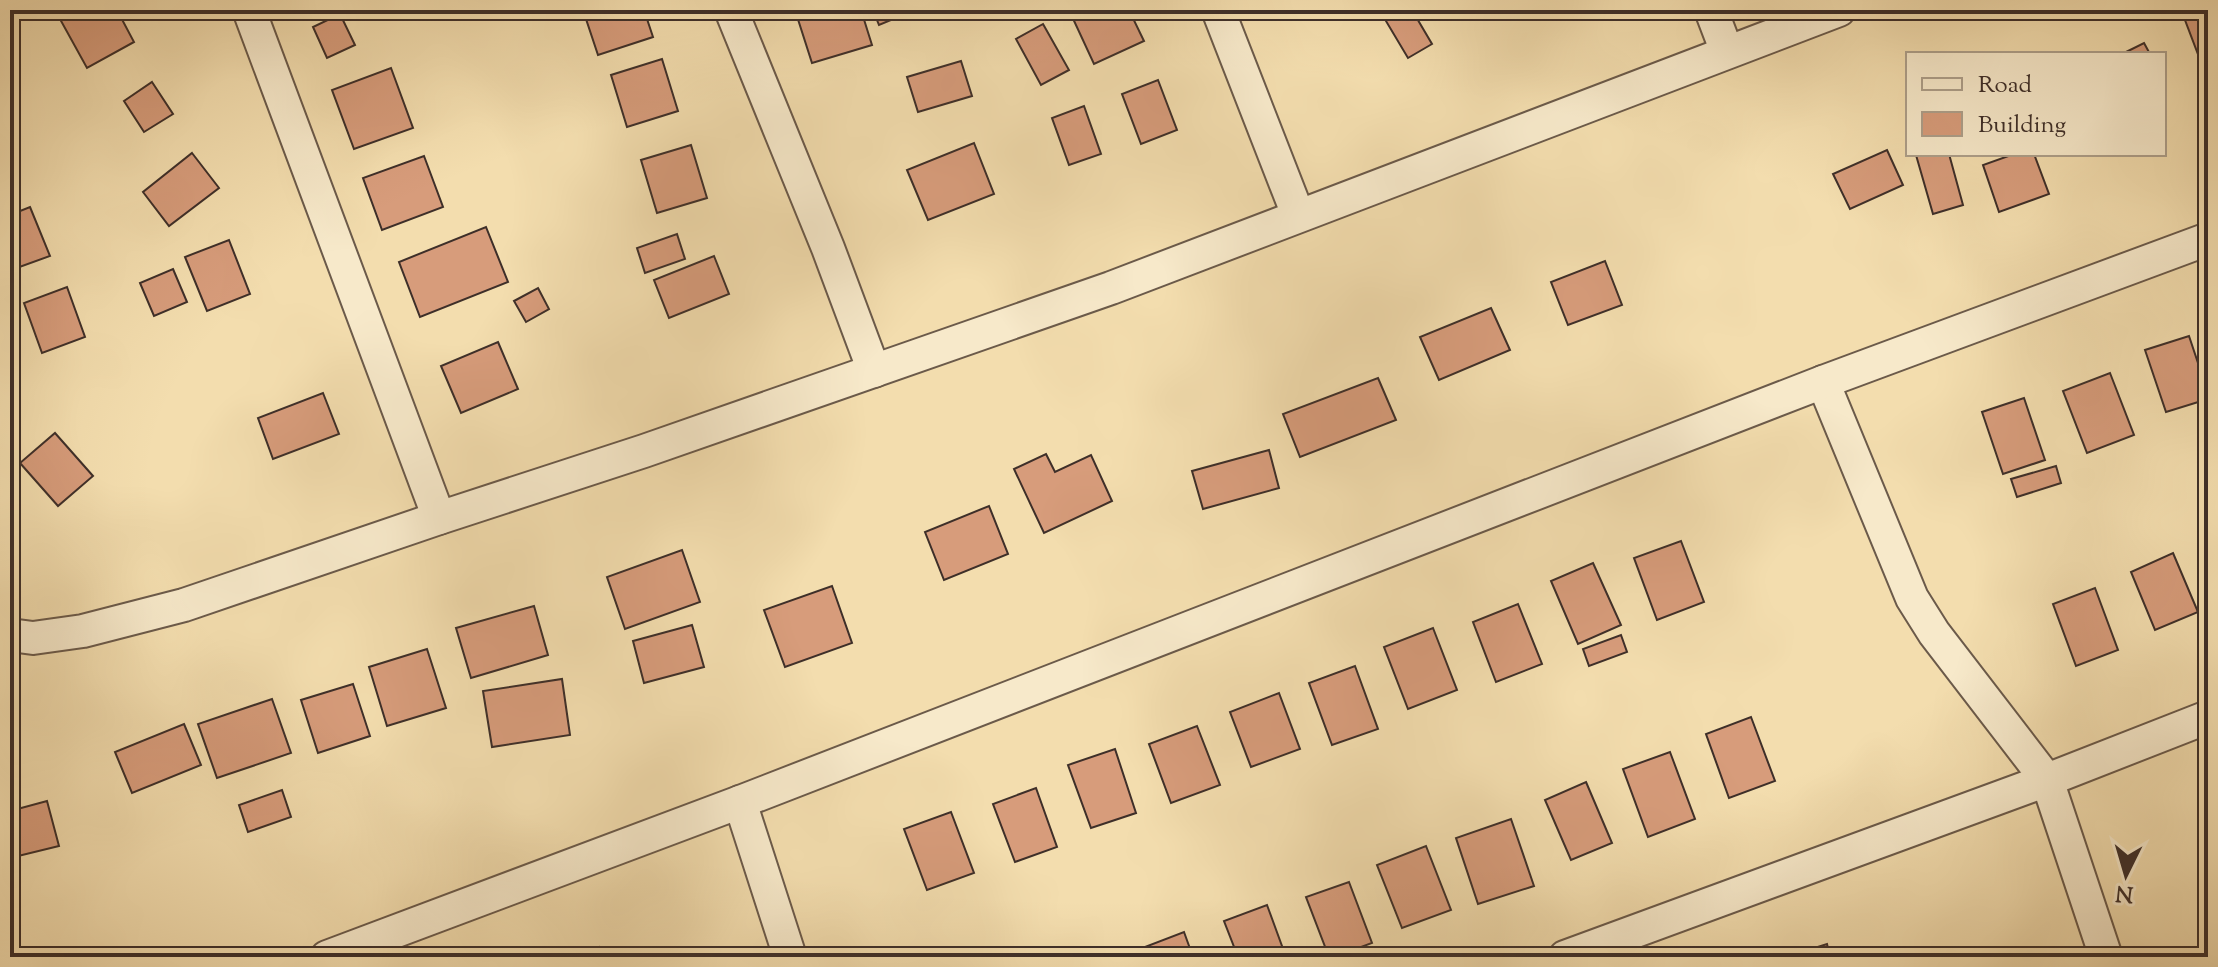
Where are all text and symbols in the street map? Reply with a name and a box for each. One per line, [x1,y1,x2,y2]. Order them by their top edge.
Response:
legend [1906,52,2166,156]
text: Road [1978,69,2032,103]
text: Building [1978,109,2067,143]
north arrow [2086,835,2166,915]
text: N [2114,875,2135,909]

